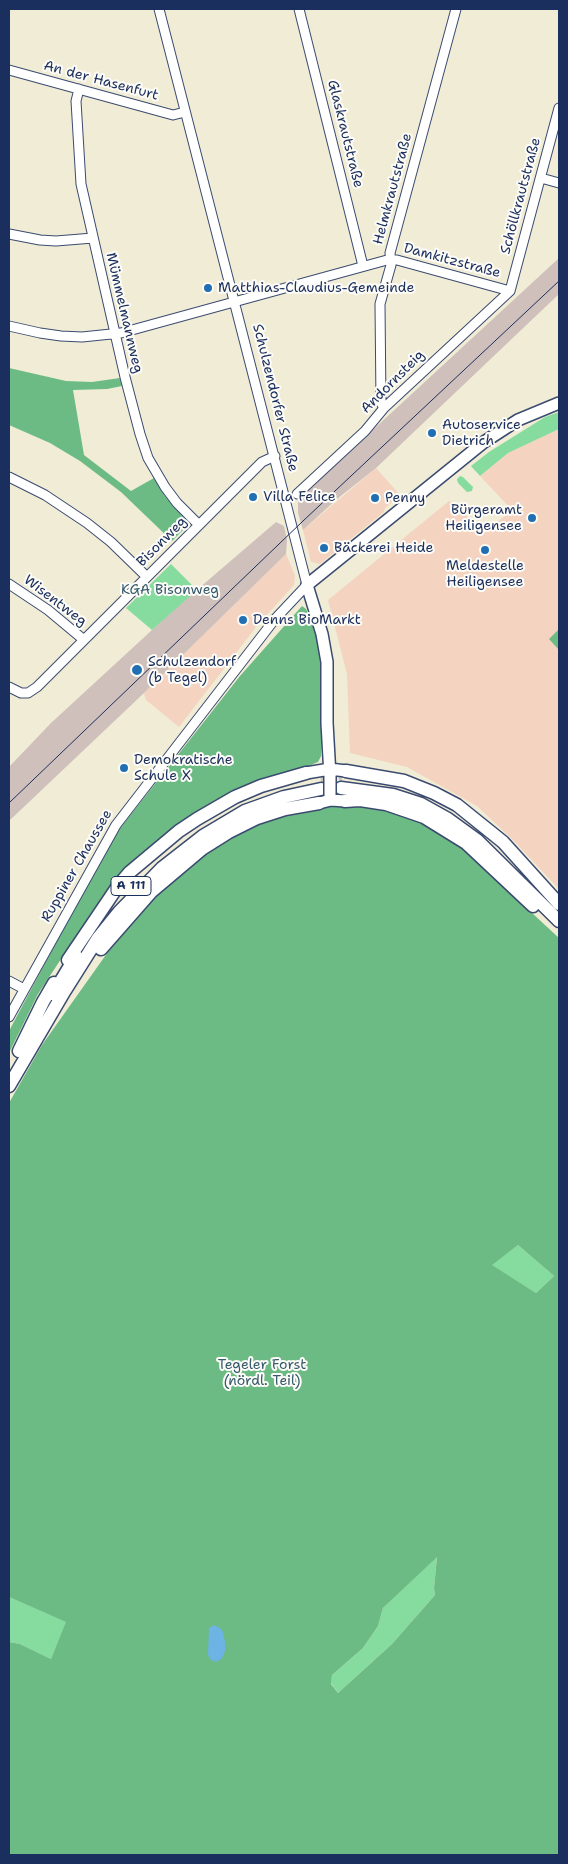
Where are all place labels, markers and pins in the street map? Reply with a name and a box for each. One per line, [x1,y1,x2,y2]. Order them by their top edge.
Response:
place label: Matthias-Claudius-Gemeinde [218,280,415,296]
marker: Matthias-Claudius-Gemeinde [202,282,214,294]
place label: Autoservice Dietrich [442,417,521,450]
marker: Autoservice Dietrich [426,427,438,439]
place label: Villa Felice [263,489,336,505]
place label: Penny [385,490,425,506]
marker: Villa Felice [247,491,259,503]
marker: Penny [369,492,381,504]
place label: Bürgeramt Heiligensee [445,502,522,534]
marker: Bürgeramt Heiligensee [526,512,538,524]
place label: Bäckerei Heide [334,540,433,556]
marker: Bäckerei Heide [318,542,330,554]
marker: Meldestelle Heiligensee [479,544,491,556]
place label: Meldestelle Heiligensee [446,558,524,590]
place label: Denns BioMarkt [253,612,361,628]
marker: Denns BioMarkt [237,614,249,626]
place label: Schulzendorf (b Tegel) [148,654,236,686]
marker: Schulzendorf (b Tegel) [130,663,144,677]
place label: Demokratische Schule X [134,752,233,784]
marker: Demokratische Schule X [118,762,130,774]

